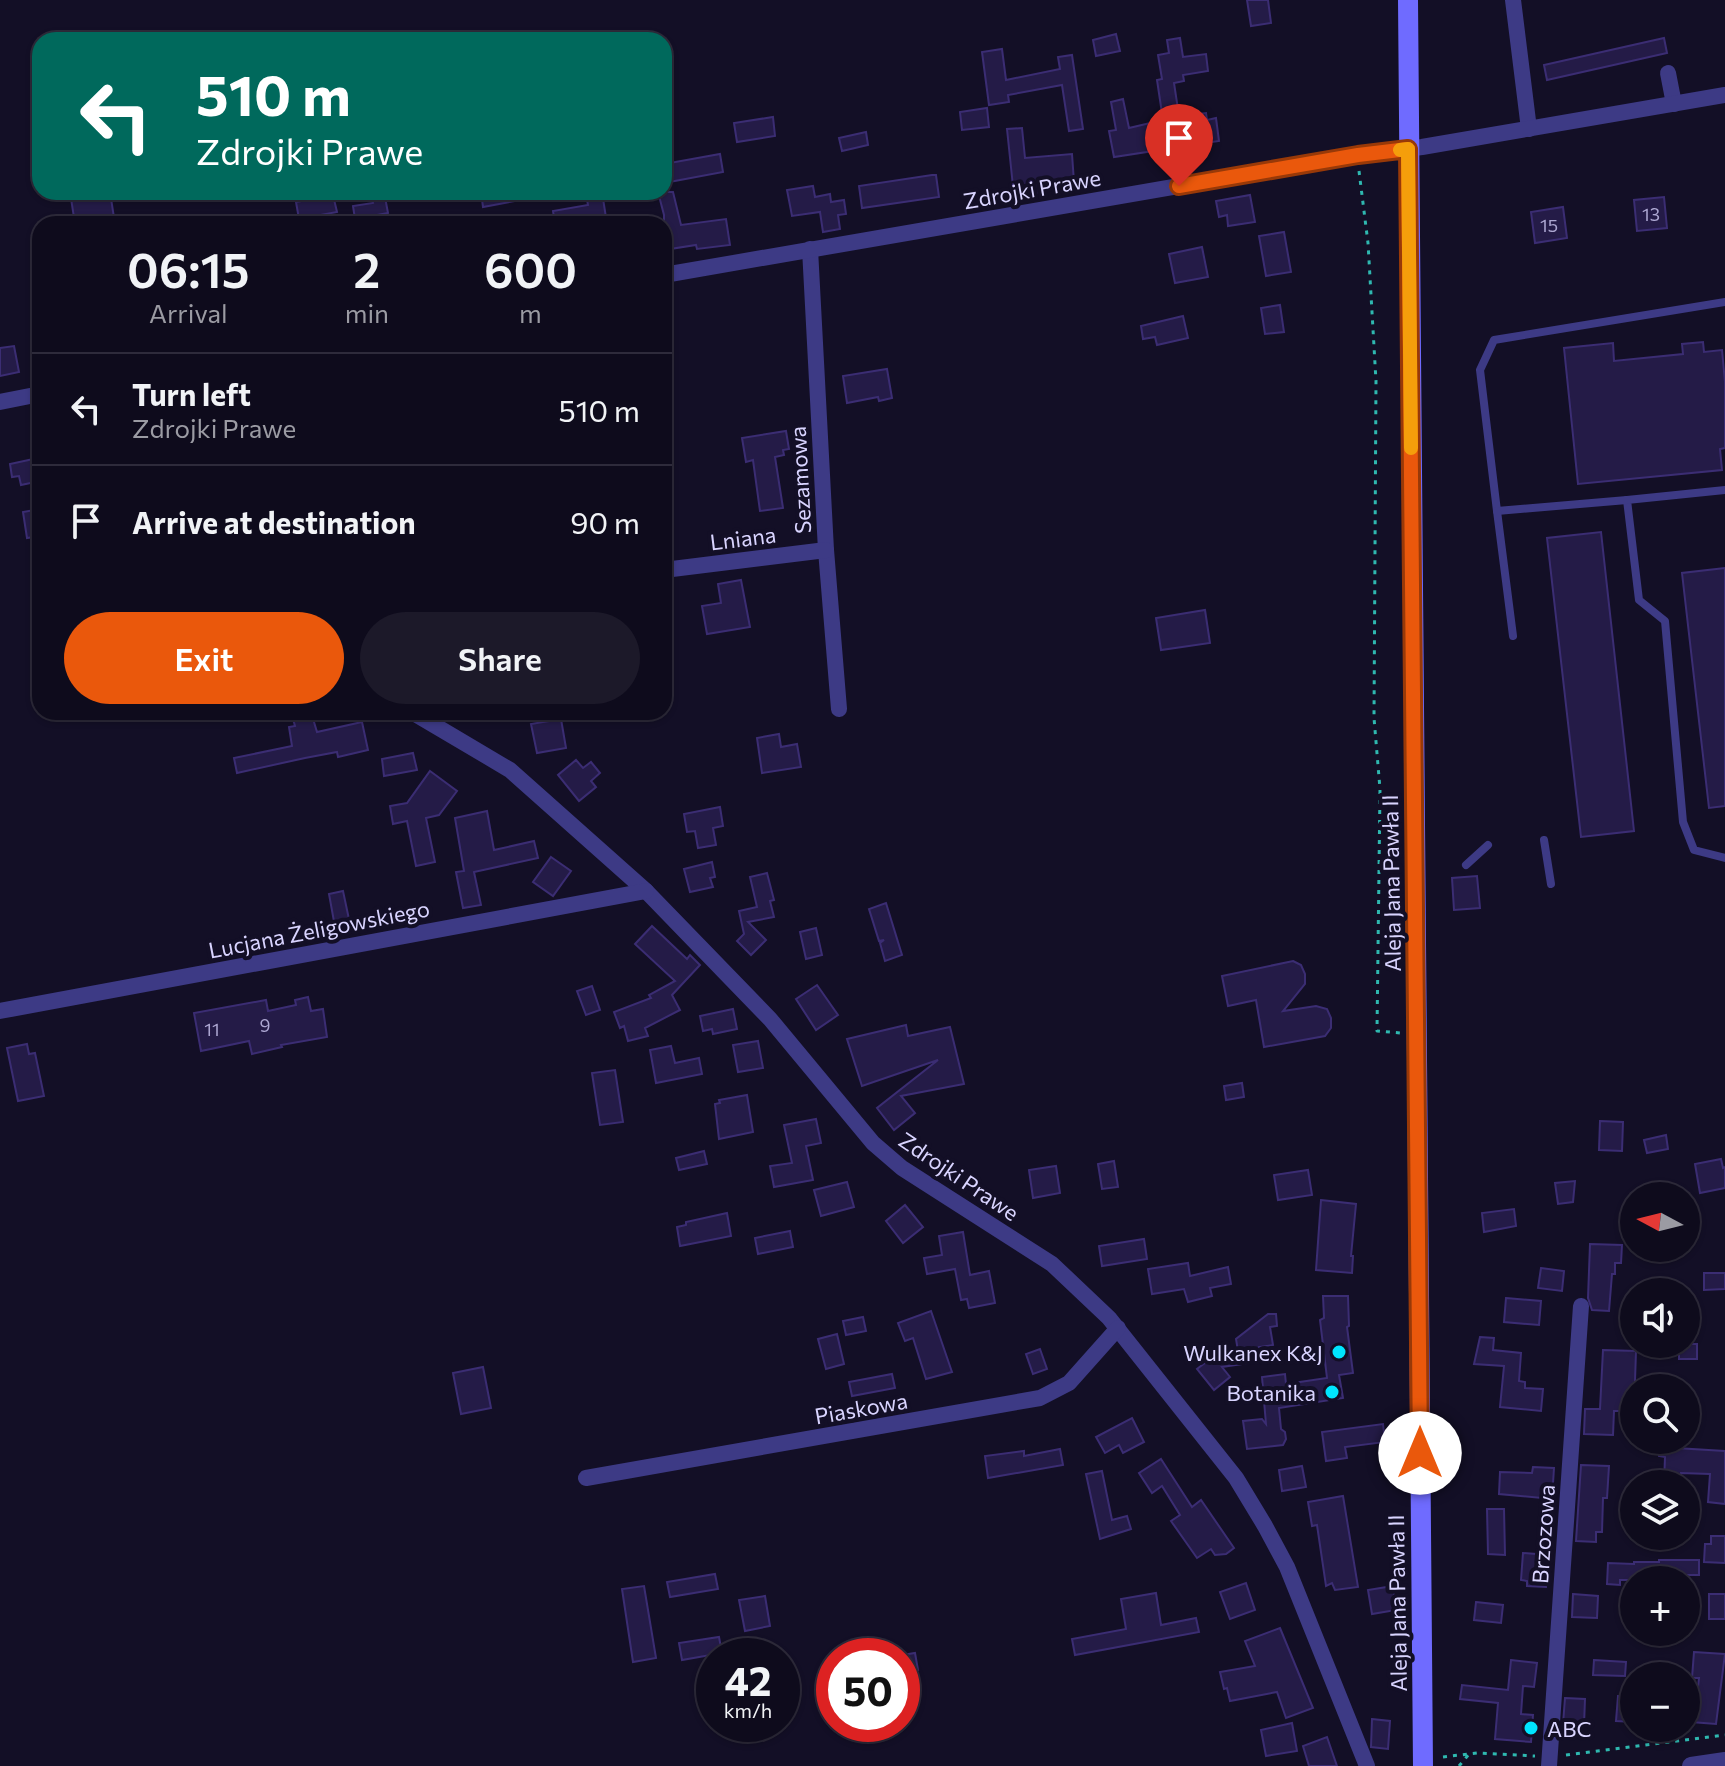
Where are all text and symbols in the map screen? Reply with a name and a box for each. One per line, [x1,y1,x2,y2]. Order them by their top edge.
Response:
text: 510 m [196,59,351,128]
icon: left [64,64,168,168]
pin [1145,104,1213,186]
icon: arrive [1157,116,1201,160]
text: Zdrojki Prawe [196,128,423,172]
street label: Zdrojki Prawe [961,164,1103,214]
house number: 13 [1642,203,1660,225]
house number: 15 [1540,214,1558,236]
text: 06:15 [127,239,250,298]
text: 2 [353,239,380,298]
text: 600 [484,239,577,298]
text: Arrival [149,297,228,328]
text: min [345,297,389,328]
text: m [519,297,542,328]
text: Turn left [132,375,251,412]
icon: left [64,387,108,431]
text: 510 m [558,391,640,428]
text: Zdrojki Prawe [132,412,296,443]
street label: Sezamowa [784,425,816,535]
icon: arrive [64,499,108,543]
text: Arrive at destination [132,503,416,540]
text: 90 m [570,503,640,540]
street label: Lniana [708,521,778,555]
button: Exit [64,612,344,704]
button: Share [360,612,640,704]
street label: Aleja Jana Pawła II [1376,794,1406,972]
street label: Lucjana Żeligowskiego [206,894,432,964]
house number: 9 [260,1014,270,1036]
house number: 11 [204,1018,220,1040]
street label: Zdrojki Prawe [894,1126,1024,1226]
north arrow [1620,1182,1700,1262]
map controls [1620,1182,1700,1742]
button: sound [1620,1278,1700,1358]
place label: Wulkanex K&J [1183,1339,1323,1366]
marker: Wulkanex K&J [1330,1343,1348,1361]
button: search [1620,1374,1700,1454]
place label: Botanika [1227,1379,1316,1406]
marker: Botanika [1323,1383,1341,1401]
street label: Piaskowa [812,1387,910,1429]
position arrow [1378,1411,1462,1495]
button: layers [1620,1470,1700,1550]
street label: Brzozowa [1526,1483,1560,1585]
street label: Aleja Jana Pawła II [1382,1514,1412,1692]
button: + [1620,1566,1700,1646]
speed limit sign: 50 [816,1638,920,1742]
text: 42 [725,1655,772,1704]
button: − [1620,1662,1700,1742]
text: km/h [724,1698,772,1722]
place label: ABC [1547,1715,1591,1742]
marker: ABC [1522,1719,1540,1737]

